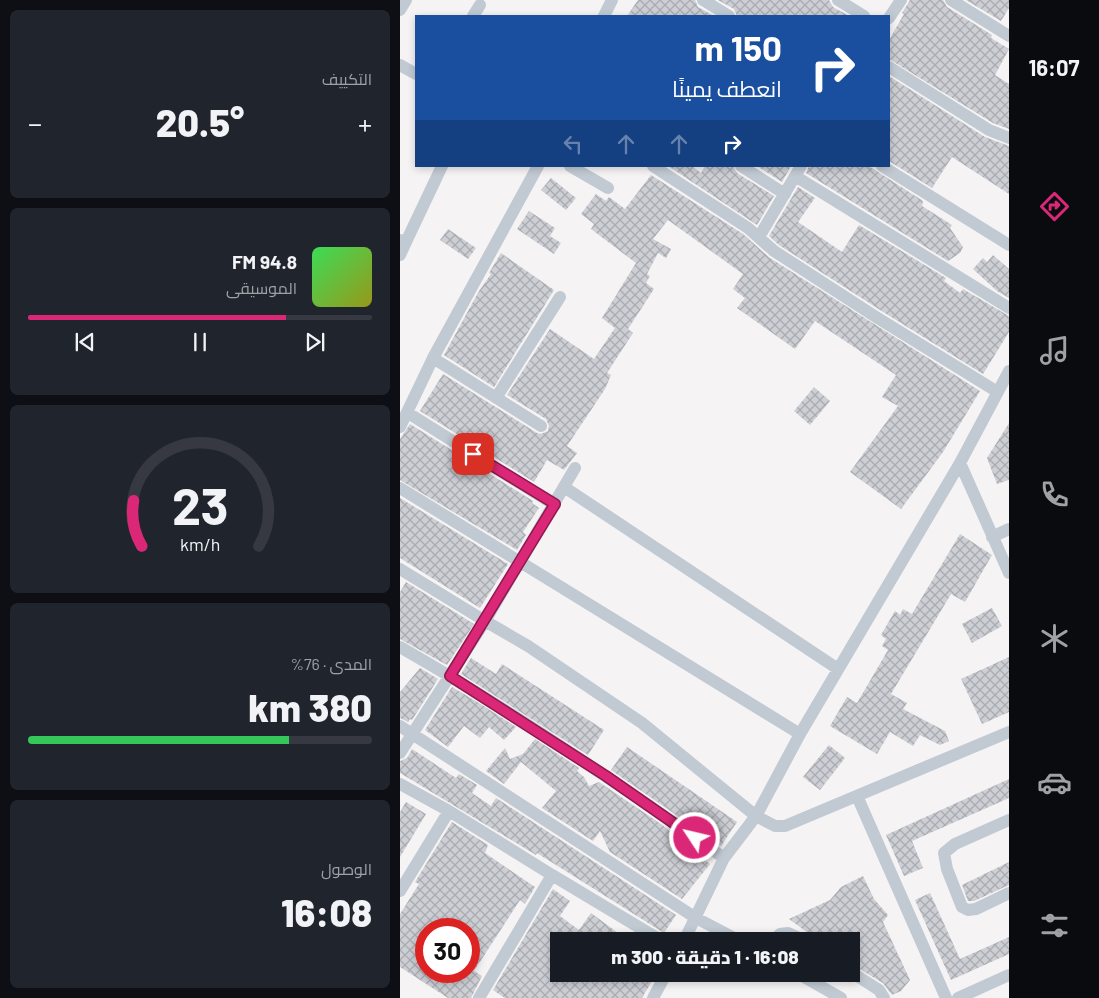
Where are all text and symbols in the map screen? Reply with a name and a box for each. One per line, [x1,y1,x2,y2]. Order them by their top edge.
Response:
text: 150 m [695,26,782,68]
icon: right [800,35,865,100]
text: 16:07 [1028,54,1080,80]
text: التكييف [322,69,372,88]
text: انعطف يمينًا [672,75,782,101]
text: 20.5° [156,99,244,145]
text: − [28,106,42,140]
text: + [358,106,372,140]
icon: left [559,130,587,158]
icon: ahead [612,130,640,158]
icon: ahead [665,130,693,158]
icon: right [718,130,746,158]
icon: directions [1037,189,1072,224]
text: 94.8 FM [232,250,297,273]
text: الموسيقى [226,278,297,297]
icon: previous [71,328,99,356]
icon: pause [186,328,214,356]
icon: next [301,328,329,356]
icon: music [1037,333,1072,368]
pin [452,433,494,475]
icon: arrive [459,440,487,468]
text: 23 [172,473,228,535]
icon: phone [1037,477,1072,512]
text: km/h [180,533,220,555]
icon: climate [1037,621,1072,656]
text: المدى · 76% [290,654,372,673]
text: 380 km [248,684,372,730]
icon: car [1037,765,1072,800]
position arrow [668,811,720,863]
text: الوصول [321,859,372,878]
text: 16:08 [281,889,372,935]
icon: filters [1037,908,1072,943]
speed limit sign: 30 [415,918,480,983]
text: 16:08 · 1 دقيقة · 300 m [611,945,799,968]

